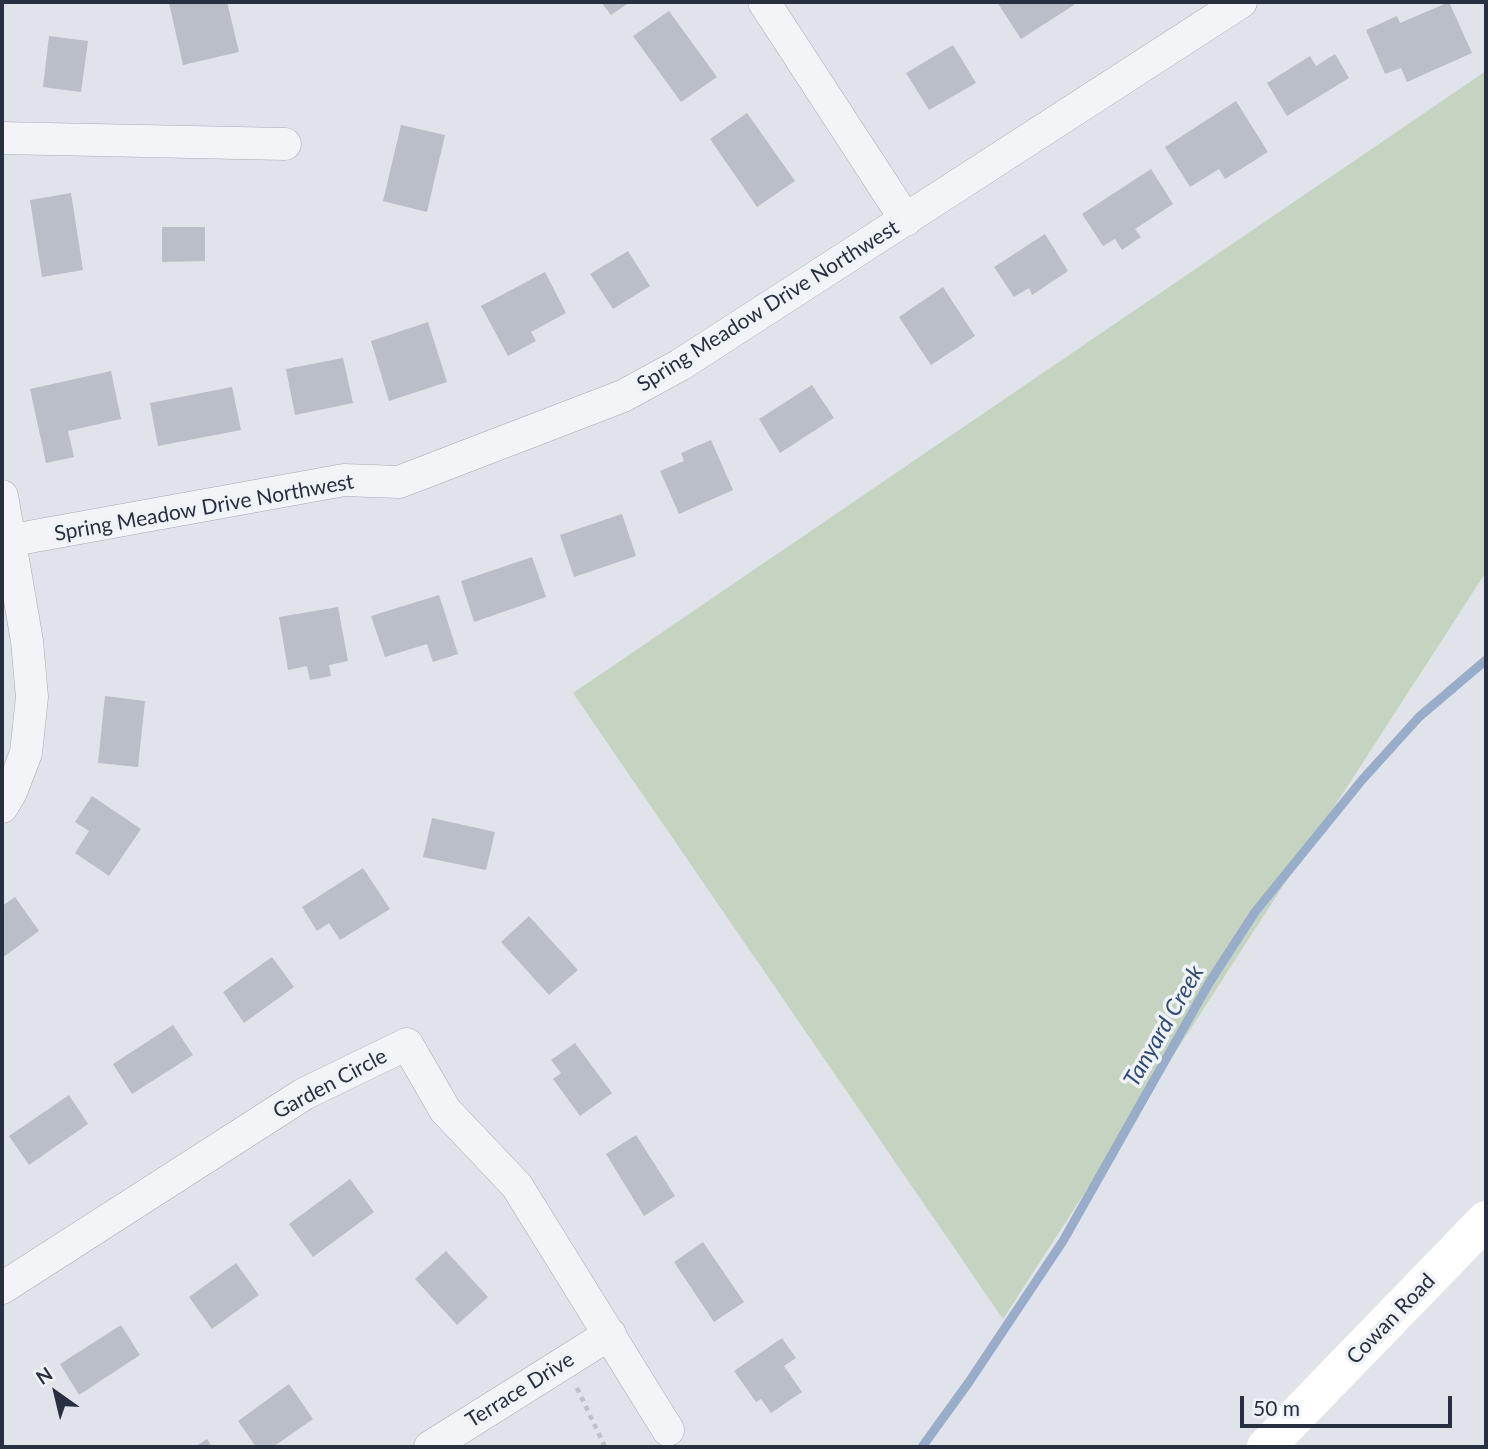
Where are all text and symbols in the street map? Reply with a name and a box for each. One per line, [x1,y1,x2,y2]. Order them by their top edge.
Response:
street label: Spring Meadow Drive Northwest [633,215,903,397]
street label: Spring Meadow Drive Northwest [52,469,356,547]
water label: Tanyard Creek [1118,960,1210,1092]
street label: Garden Circle [269,1043,391,1125]
street label: Cowan Road [1342,1269,1440,1369]
street label: Terrace Drive [461,1347,579,1433]
north arrow [21,1358,91,1428]
text: N [31,1362,56,1389]
scale bar [1243,1382,1455,1426]
text: 50 m [1253,1395,1300,1420]

